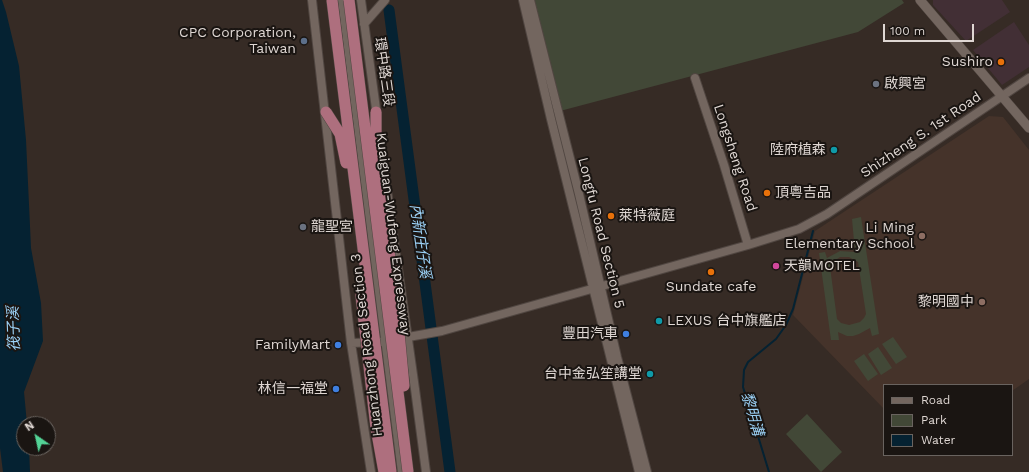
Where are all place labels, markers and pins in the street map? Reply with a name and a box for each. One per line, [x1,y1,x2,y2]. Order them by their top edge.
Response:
place label: CPC Corporation, Taiwan [179,25,296,58]
marker: CPC Corporation, Taiwan [299,36,309,46]
place label: Sushiro [942,54,993,70]
marker: Sushiro [996,57,1006,67]
place label: 啟興宮 [884,76,926,92]
marker: 啟興宮 [871,79,881,89]
place label: 陸府植森 [770,142,826,158]
marker: 陸府植森 [829,145,839,155]
place label: 頂粵吉品 [775,185,831,201]
marker: 頂粵吉品 [762,188,772,198]
place label: 萊特薇庭 [619,208,675,224]
marker: 萊特薇庭 [606,211,616,221]
place label: 龍聖宮 [311,219,353,235]
place label: Li Ming Elementary School [785,220,914,252]
marker: 龍聖宮 [298,222,308,232]
marker: Li Ming Elementary School [917,231,927,241]
place label: 天韻MOTEL [784,258,860,274]
marker: 天韻MOTEL [771,261,781,271]
marker: Sundate cafe [706,267,716,277]
place label: Sundate cafe [666,279,756,295]
place label: 黎明國中 [918,294,974,310]
marker: 黎明國中 [977,297,987,307]
place label: LEXUS 台中旗艦店 [667,313,786,329]
marker: LEXUS 台中旗艦店 [654,316,664,326]
place label: 豐田汽車 [562,326,618,342]
marker: 豐田汽車 [621,329,631,339]
place label: FamilyMart [255,337,330,353]
marker: FamilyMart [333,340,343,350]
place label: 台中金弘笙講堂 [544,366,642,382]
marker: 台中金弘笙講堂 [645,369,655,379]
place label: 林信一福堂 [258,381,328,397]
marker: 林信一福堂 [331,384,341,394]

